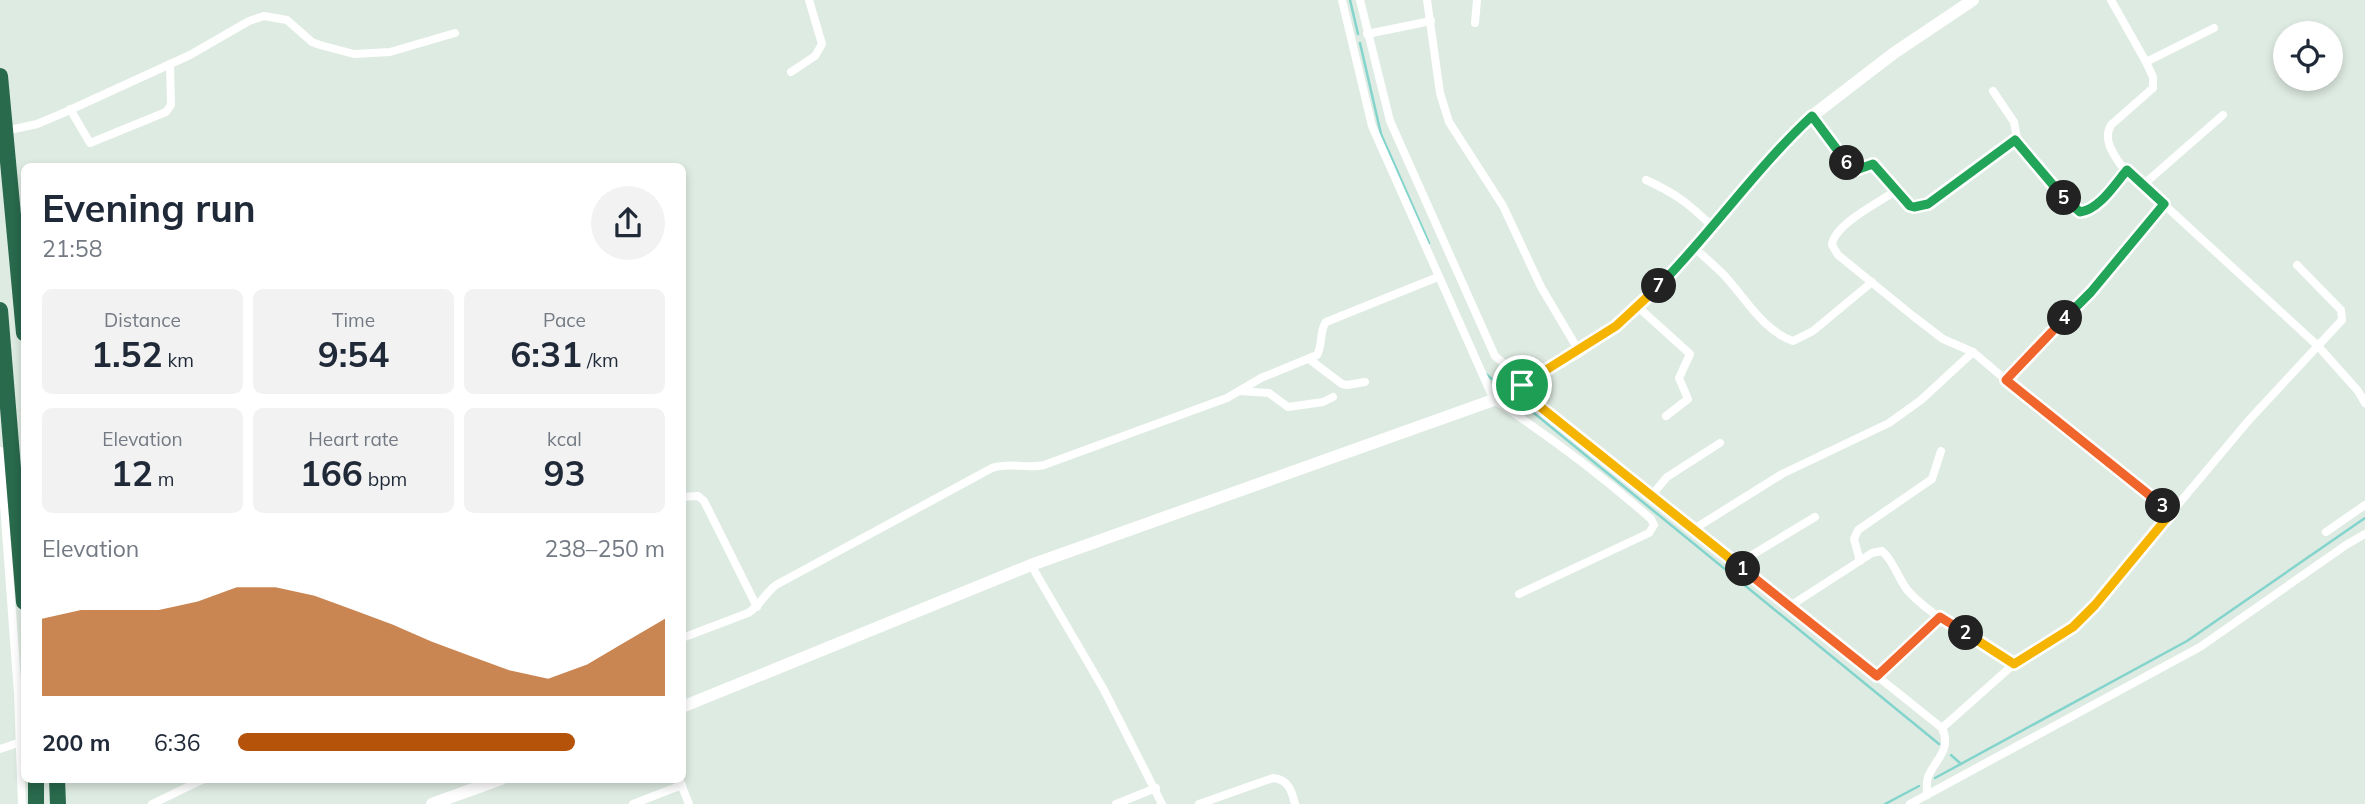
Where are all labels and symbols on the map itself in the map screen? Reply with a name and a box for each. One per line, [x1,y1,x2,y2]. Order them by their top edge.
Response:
pin: 6 [1829,146,1864,180]
pin: 5 [2046,180,2082,216]
pin: 7 [1642,268,1676,304]
pin: 4 [2048,300,2082,336]
pin [1492,355,1552,415]
pin: 3 [2146,489,2180,524]
pin: 1 [1726,552,1760,586]
pin: 2 [1948,616,1983,650]

